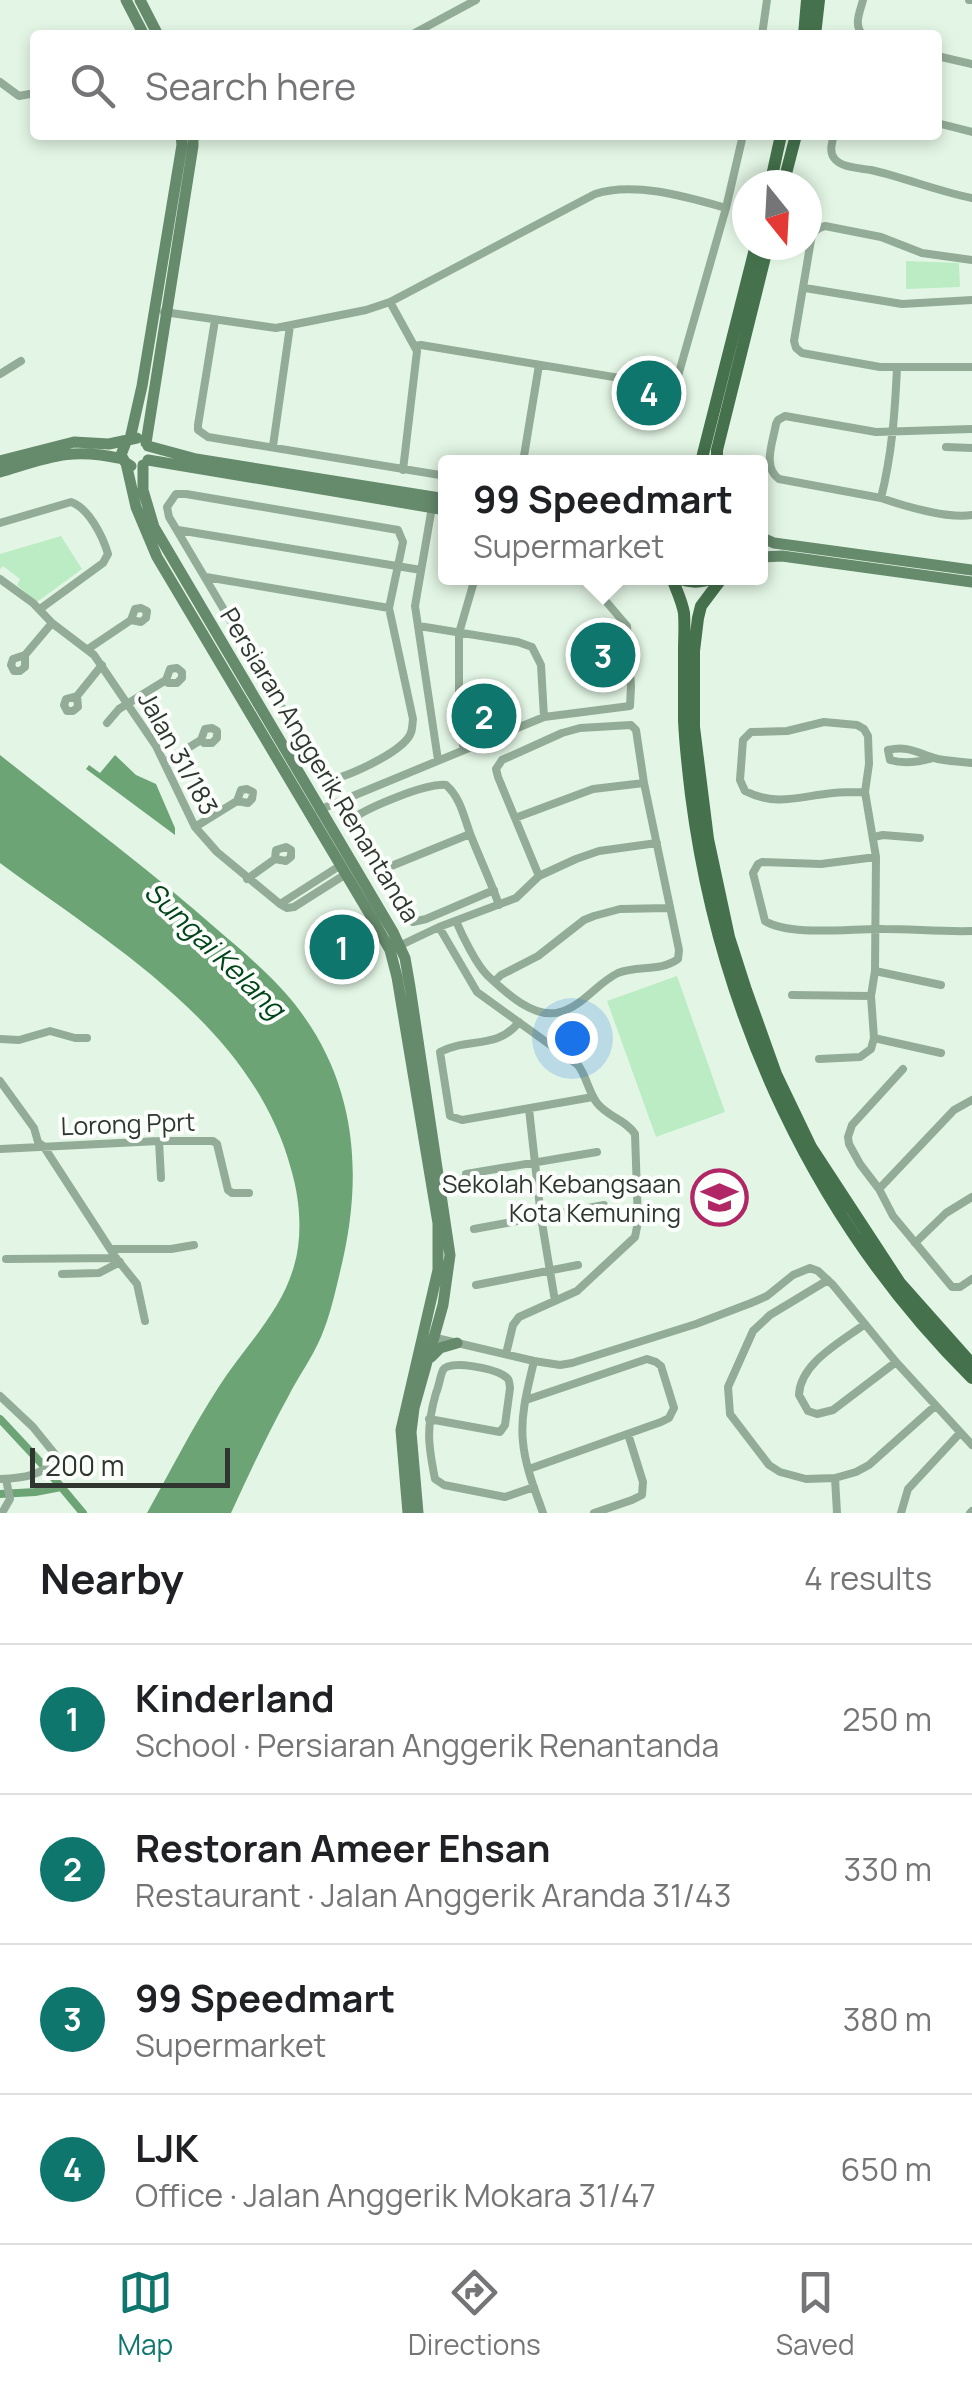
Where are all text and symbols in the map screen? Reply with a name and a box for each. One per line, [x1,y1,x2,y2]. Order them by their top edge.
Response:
search box [30,30,942,140]
icon: search [65,58,120,113]
text: Search here [145,59,356,111]
north arrow [732,170,822,260]
pin: 4 [616,356,682,430]
popup [438,455,768,585]
text: 99 Speedmart [473,472,733,524]
text: Supermarket [473,524,664,568]
street label: Persiaran Anggerik Renantanda [212,601,428,929]
pin: 3 [570,618,636,692]
pin: 2 [452,678,516,754]
street label: Jalan 31/183 [130,685,227,821]
water label: Sungai Kelang [137,872,296,1028]
pin: 1 [310,910,374,984]
your location [547,1013,598,1064]
street label: Lorong Pprt [60,1104,196,1143]
place label: Sekolah Kebangsaan Kota Kemuning [442,1166,681,1230]
school or university icon: Sekolah Kebangsaan Kota Kemuning [690,1168,750,1228]
scale bar [30,1443,230,1488]
text: 200 m [45,1446,124,1484]
text: Nearby [40,1549,184,1607]
text: 4 results [804,1556,932,1600]
text: Kinderland [135,1671,335,1723]
text: 1 [65,1697,80,1741]
text: 250 m [842,1697,932,1741]
text: School · Persiaran Anggerik Renantanda [135,1723,719,1767]
text: Restoran Ameer Ehsan [135,1821,550,1873]
text: 2 [63,1847,82,1891]
text: 330 m [844,1847,932,1891]
text: Restaurant · Jalan Anggerik Aranda 31/43 [135,1873,731,1917]
text: 99 Speedmart [135,1971,395,2023]
text: 3 [63,1997,82,2041]
text: 380 m [843,1997,932,2041]
text: Supermarket [135,2023,326,2067]
text: LJK [135,2121,199,2173]
text: 4 [63,2147,82,2191]
text: 650 m [841,2147,932,2191]
text: Office · Jalan Anggerik Mokara 31/47 [135,2173,656,2217]
tab: Map [117,2265,173,2363]
tab: Directions [408,2265,541,2363]
tab: Saved [776,2265,855,2363]

